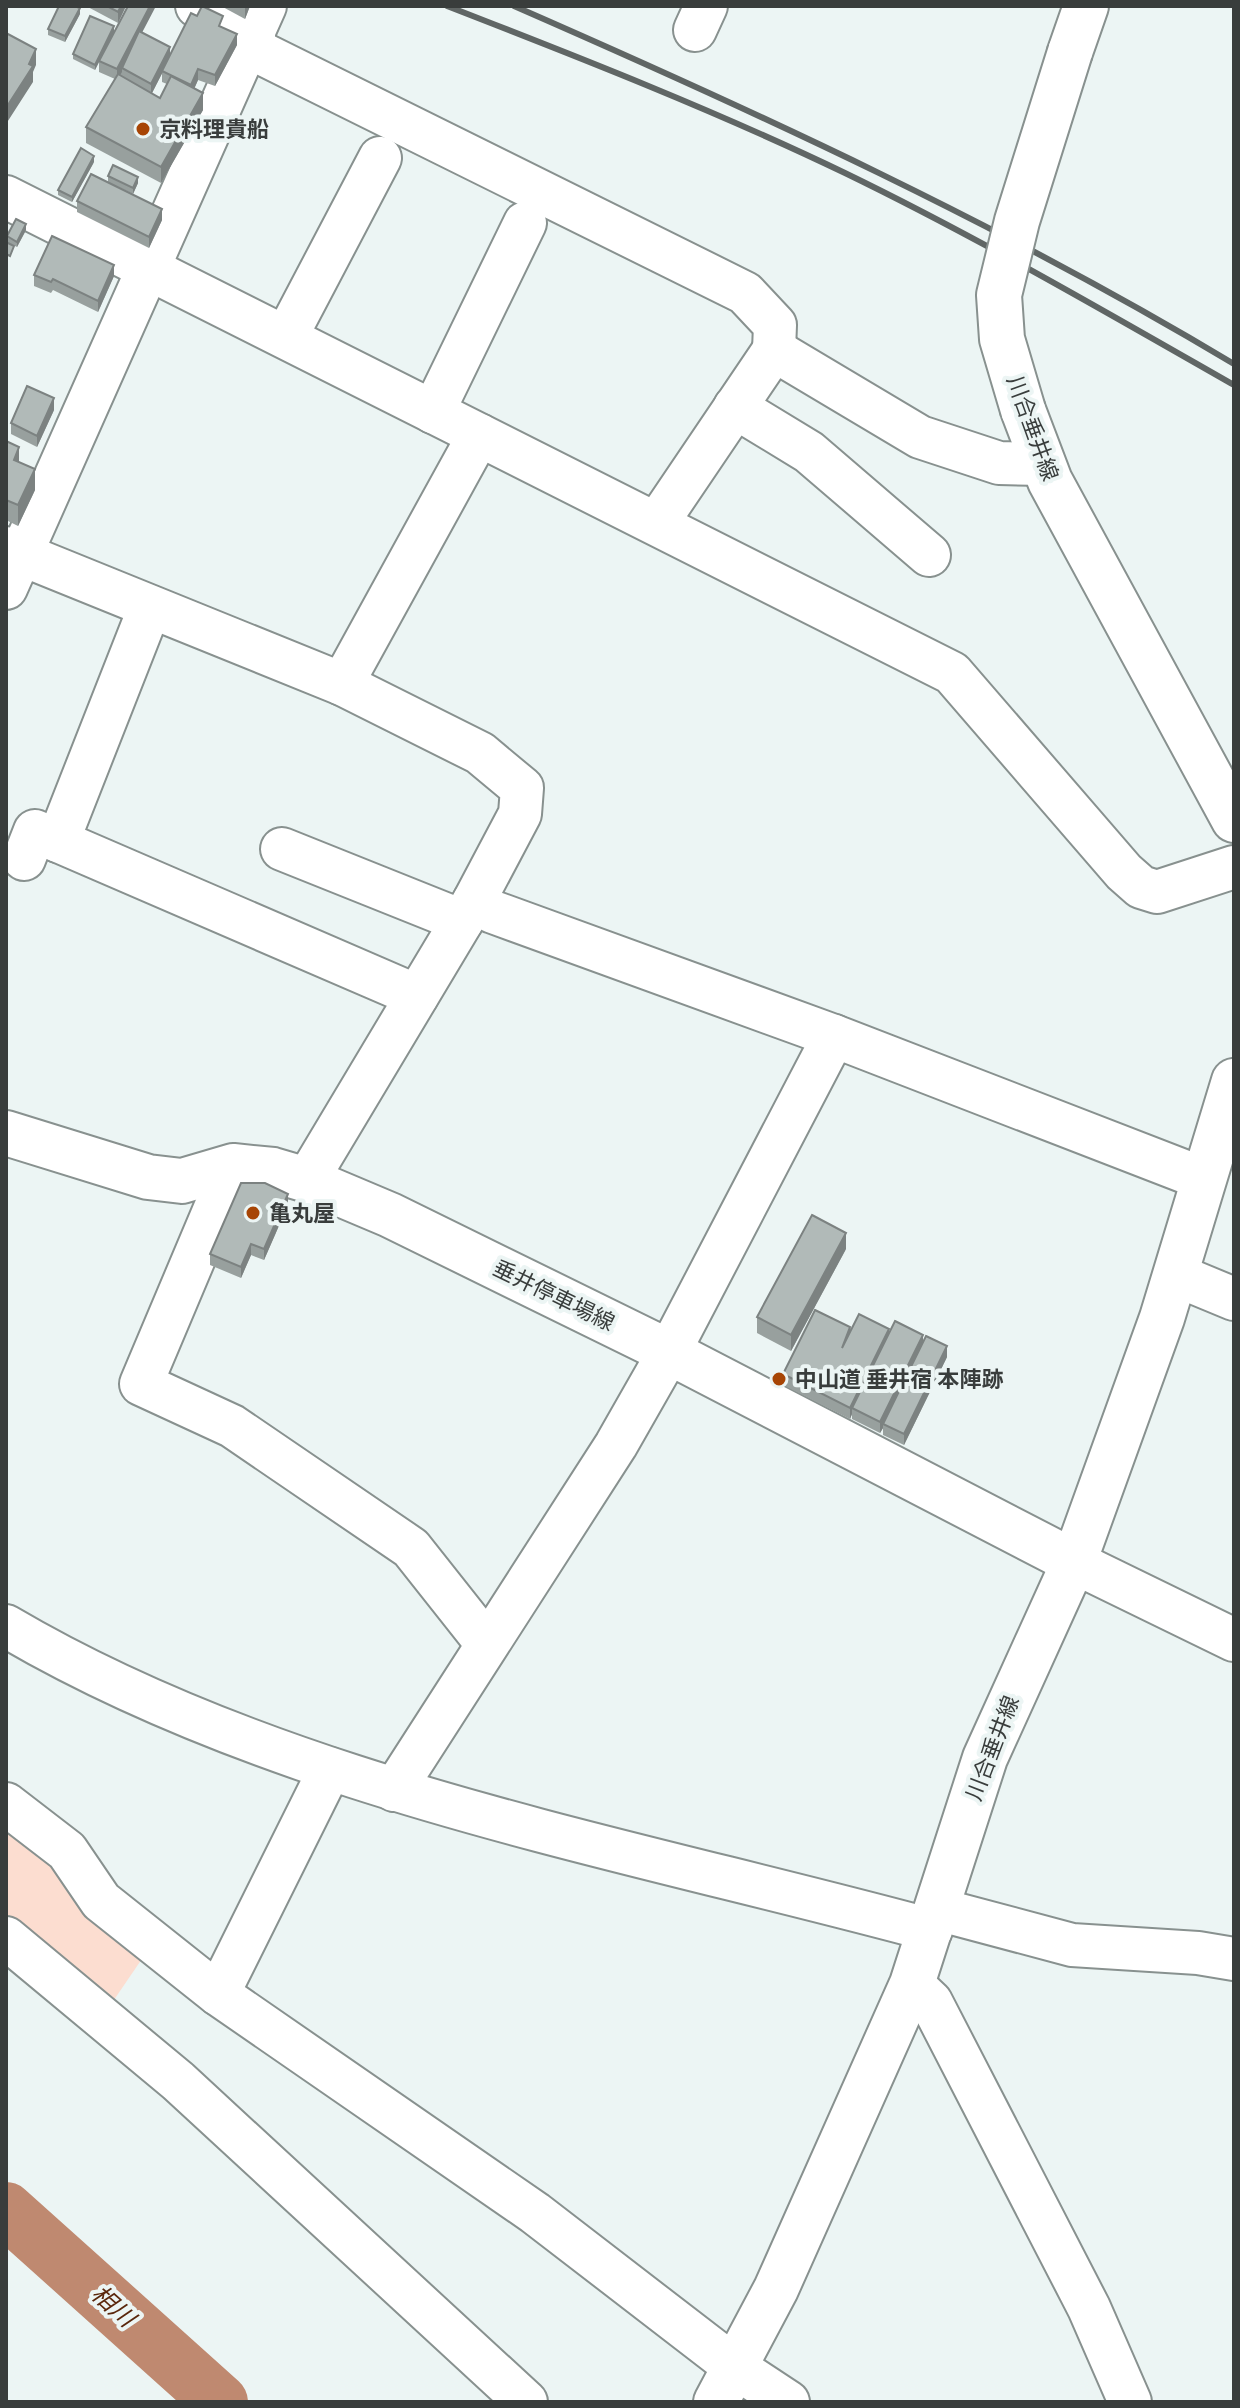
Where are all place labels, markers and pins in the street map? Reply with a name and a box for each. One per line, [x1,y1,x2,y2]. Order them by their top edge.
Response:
place label: 京料理貴船 [159,116,269,141]
marker: 京料理貴船 [134,120,152,138]
place label: 亀丸屋 [269,1200,335,1225]
marker: 亀丸屋 [244,1204,262,1222]
place label: 中山道 垂井宿 本陣跡 [795,1366,1003,1391]
marker: 中山道 垂井宿 本陣跡 [770,1370,788,1388]

